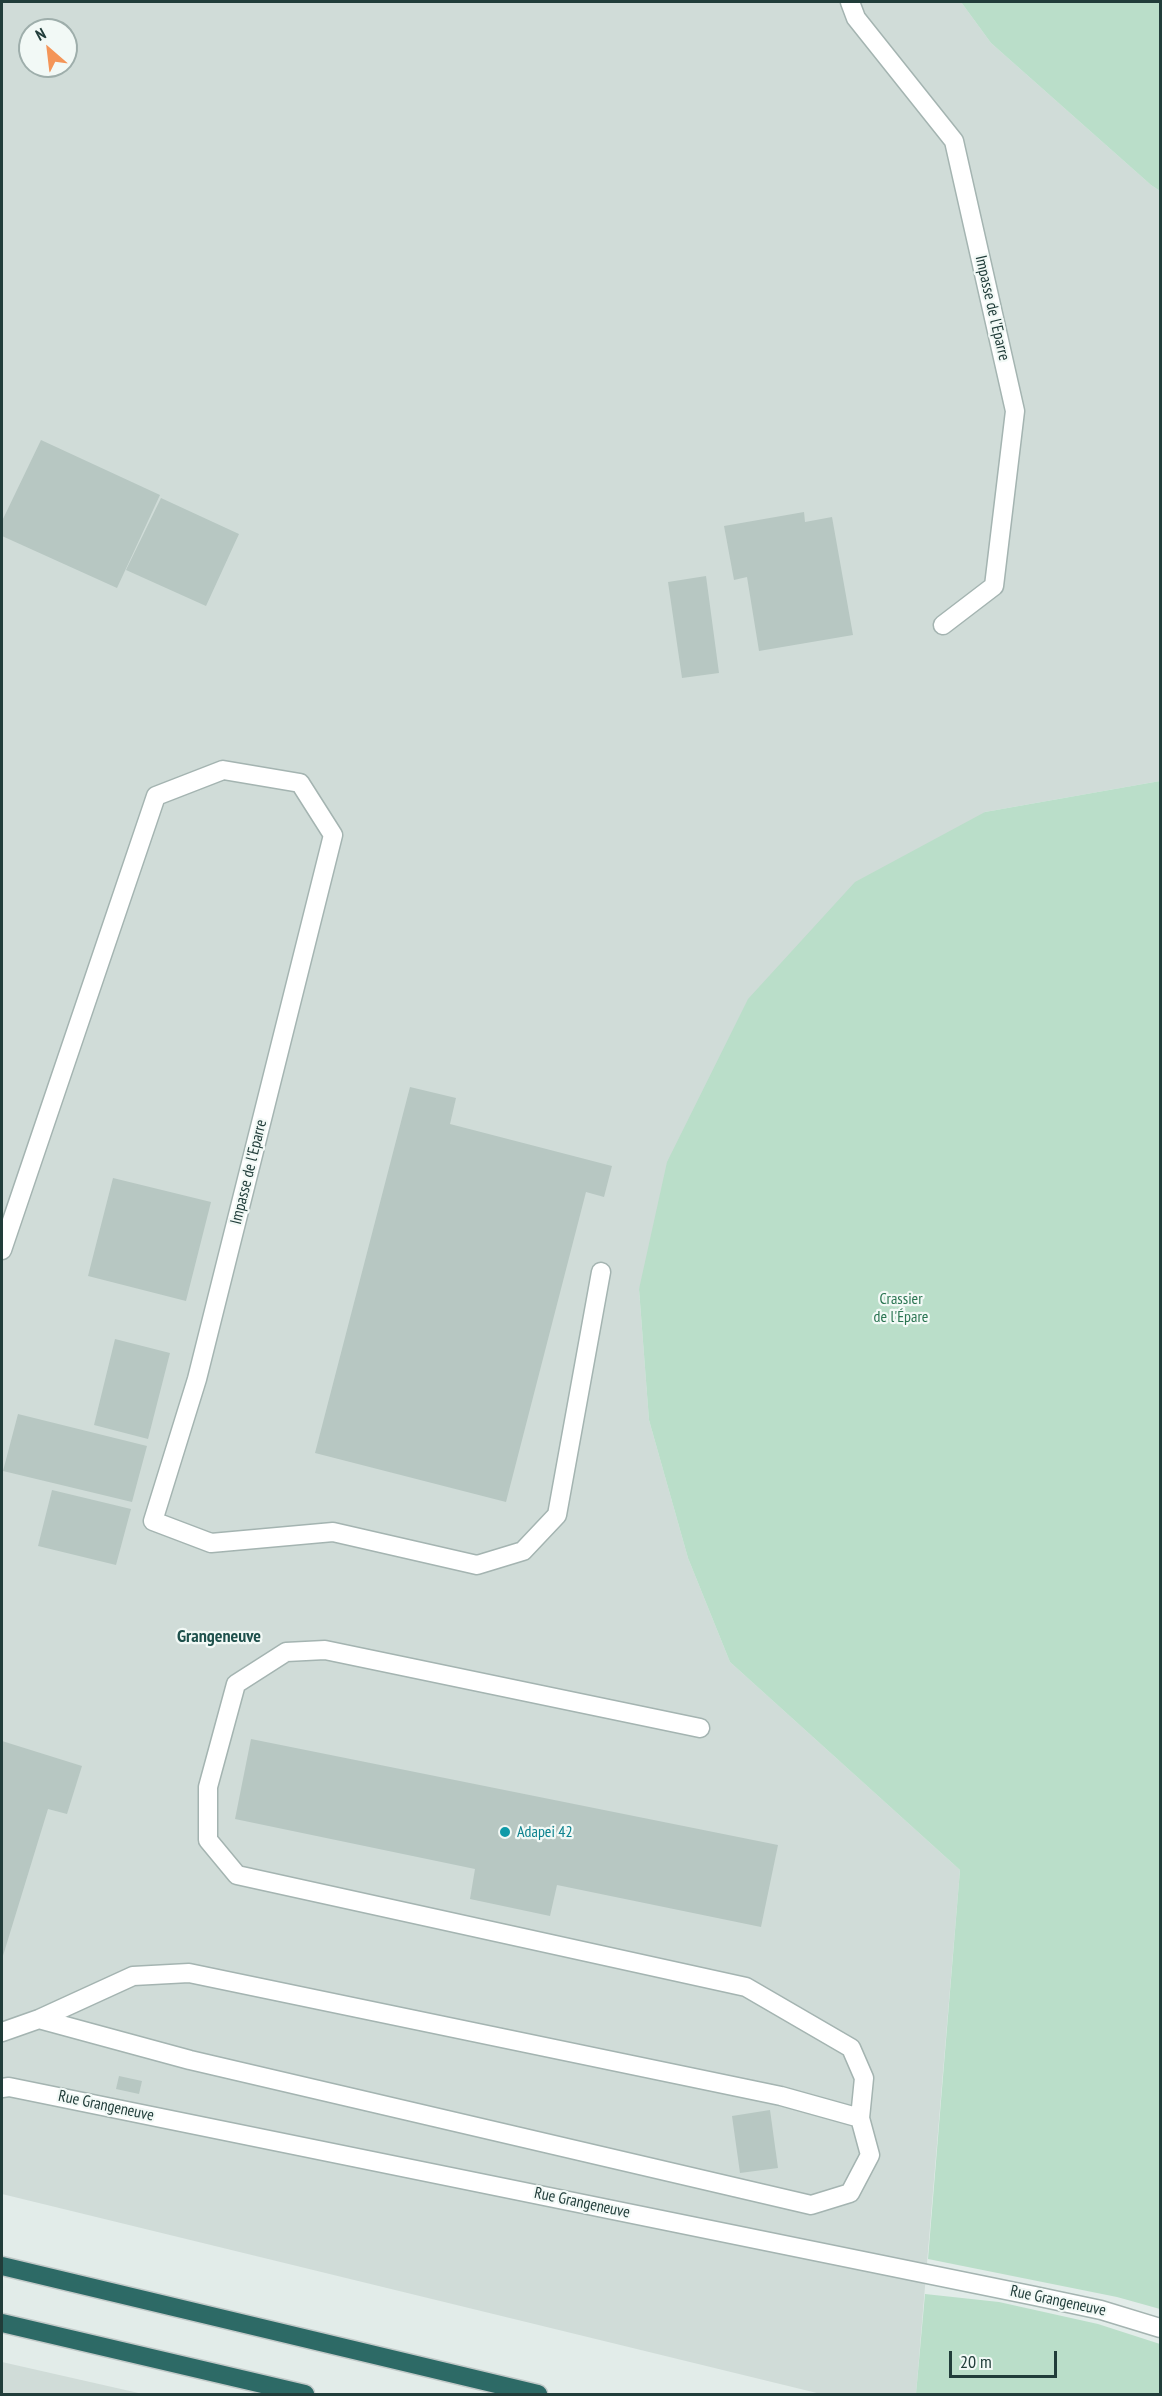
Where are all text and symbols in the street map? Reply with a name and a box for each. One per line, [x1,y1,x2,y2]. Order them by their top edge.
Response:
north arrow [18,18,78,78]
text: N [32,23,49,45]
street label: Impasse de l'Eparre [971,253,1013,363]
street label: Impasse de l'Eparre [227,1118,271,1226]
park label: Crassier de l'Épare [874,1289,928,1327]
district label: Grangeneuve [177,1626,261,1648]
place label: Adapei 42 [517,1822,573,1842]
marker: Adapei 42 [498,1825,512,1839]
street label: Rue Grangeneuve [56,2087,156,2125]
street label: Rue Grangeneuve [532,2184,632,2222]
street label: Rue Grangeneuve [1008,2282,1108,2320]
scale bar [952,2339,1060,2377]
text: 20 m [960,2350,992,2373]

